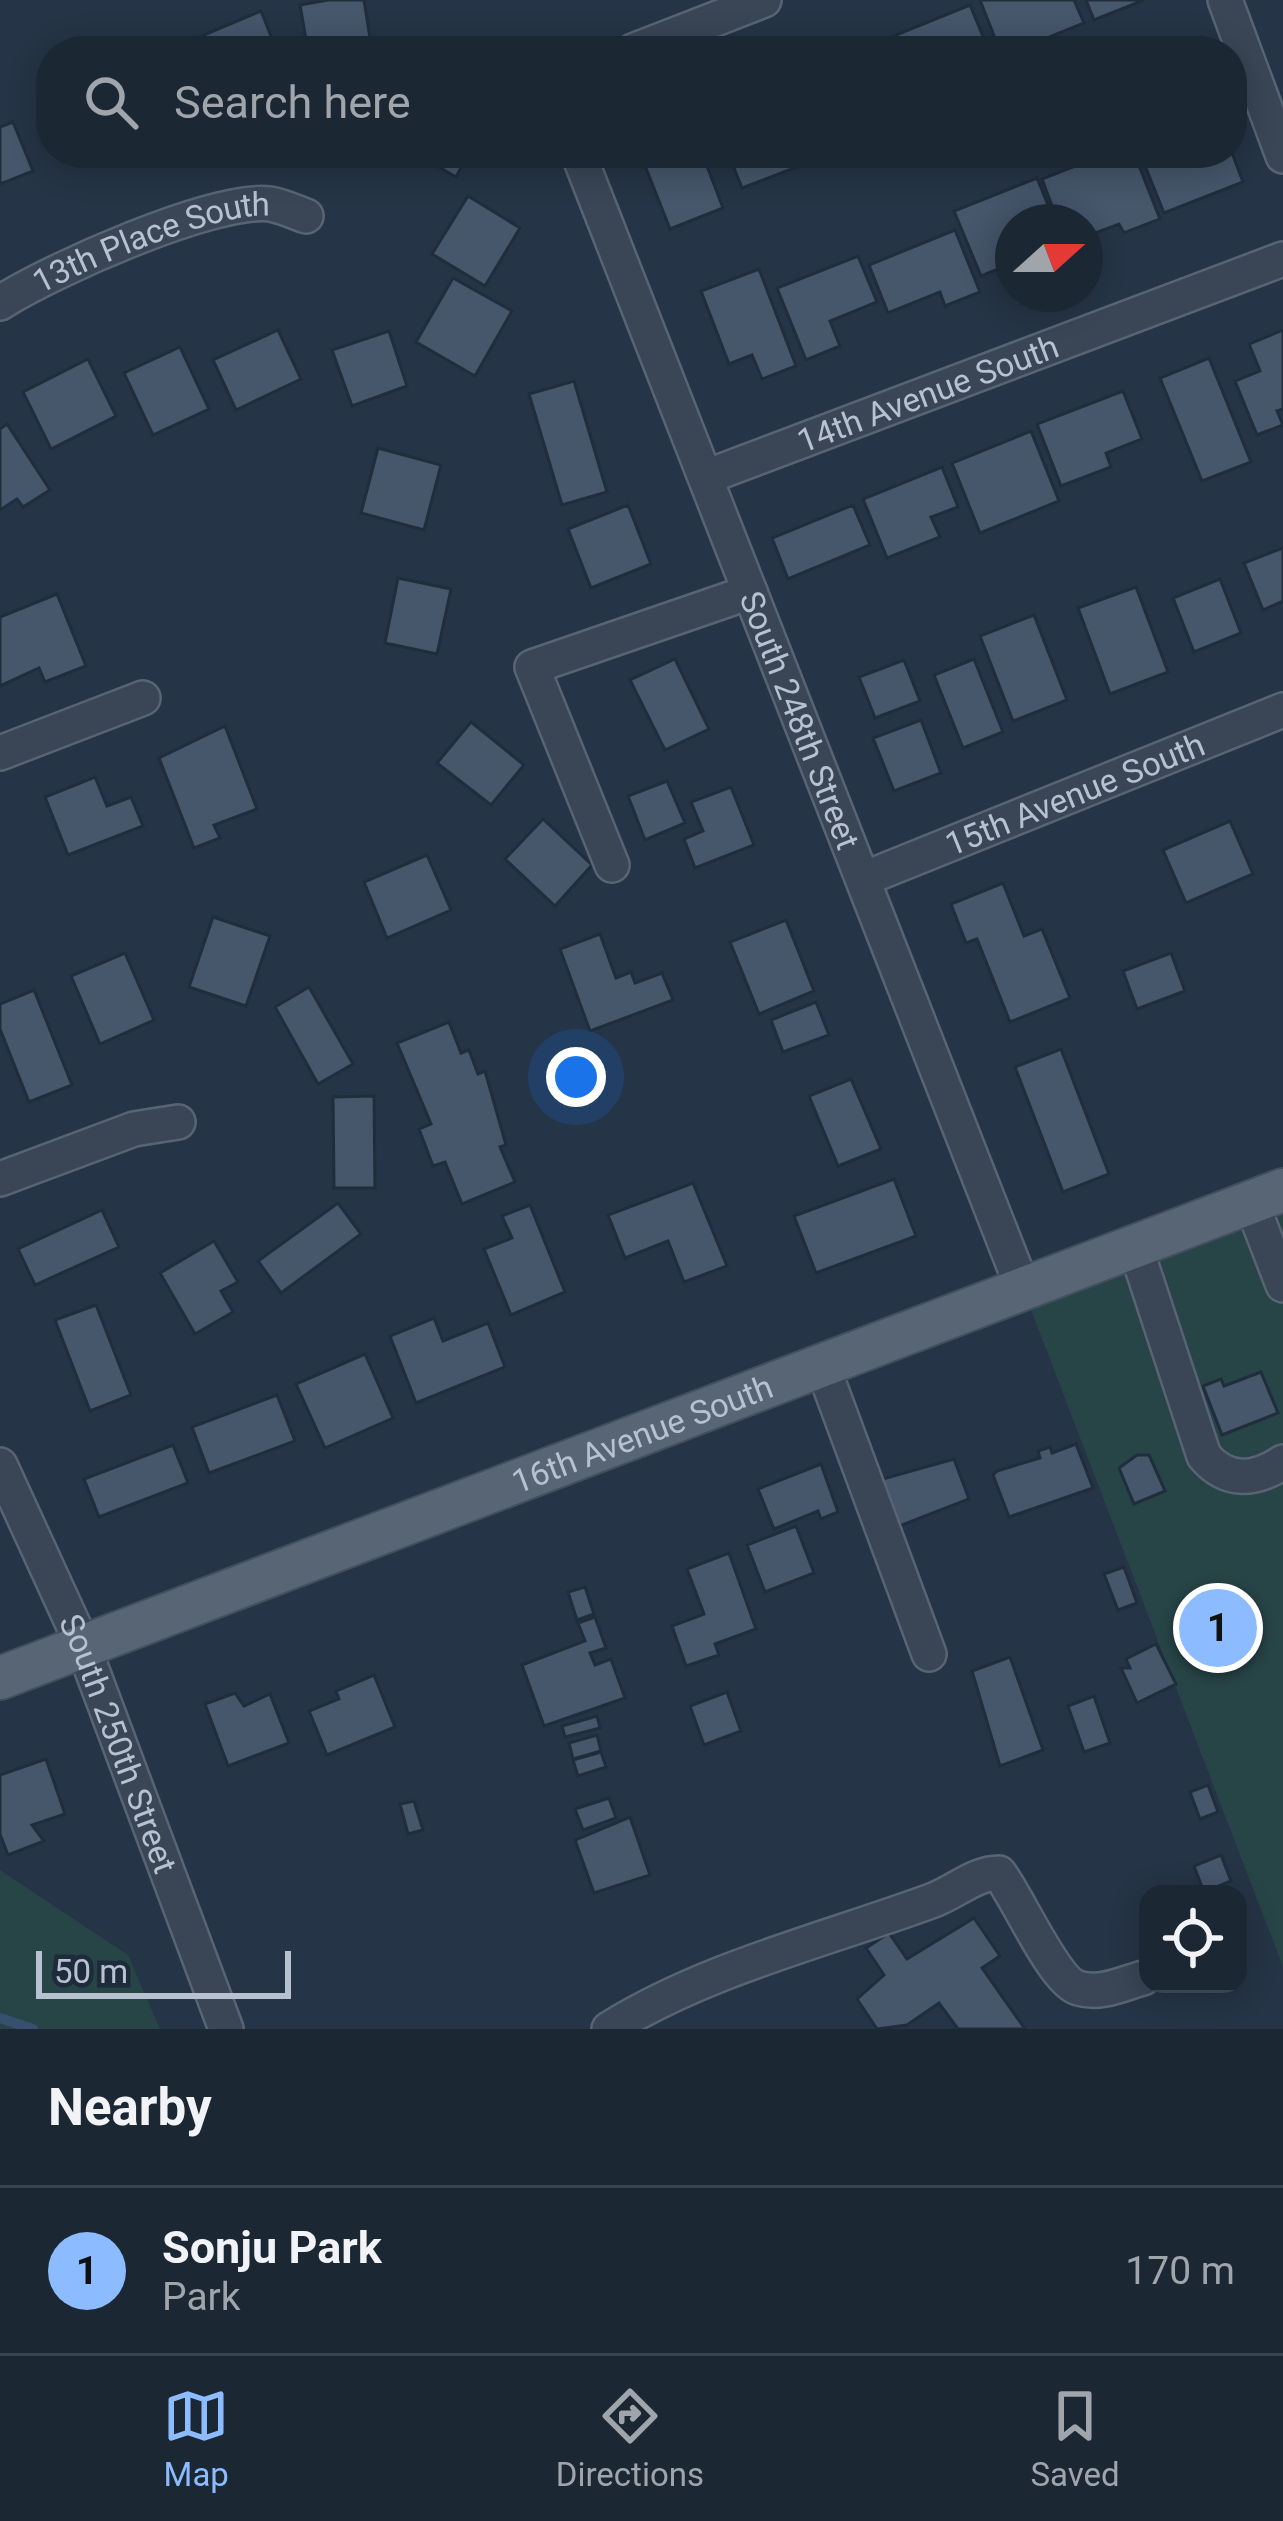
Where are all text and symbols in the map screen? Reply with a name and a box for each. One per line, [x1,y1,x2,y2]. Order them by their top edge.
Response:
search box [36,36,1247,168]
icon: search [78,69,144,135]
text: Search here [174,76,411,129]
street label: 13th Place South [26,184,270,301]
north arrow [995,204,1103,312]
street label: 14th Avenue South [792,326,1064,460]
street label: South 248th Street [732,586,868,855]
street label: 15th Avenue South [939,724,1210,864]
your location [546,1047,606,1107]
street label: 16th Avenue South [506,1366,778,1501]
pin: 1 [1179,1583,1257,1673]
street label: South 250th Street [52,1608,185,1878]
map controls [1139,1885,1247,1993]
button: locate [1139,1885,1247,1993]
scale bar [36,1945,291,1998]
text: 50 m [54,1952,128,1991]
text: Nearby [48,2078,212,2137]
text: Sonju Park [162,2221,382,2274]
text: 1 [76,2248,98,2294]
text: 170 m [1125,2248,1235,2294]
text: Park [162,2274,241,2320]
tab: Map [163,2383,229,2494]
tab: Directions [556,2383,704,2494]
tab: Saved [1031,2383,1120,2494]

